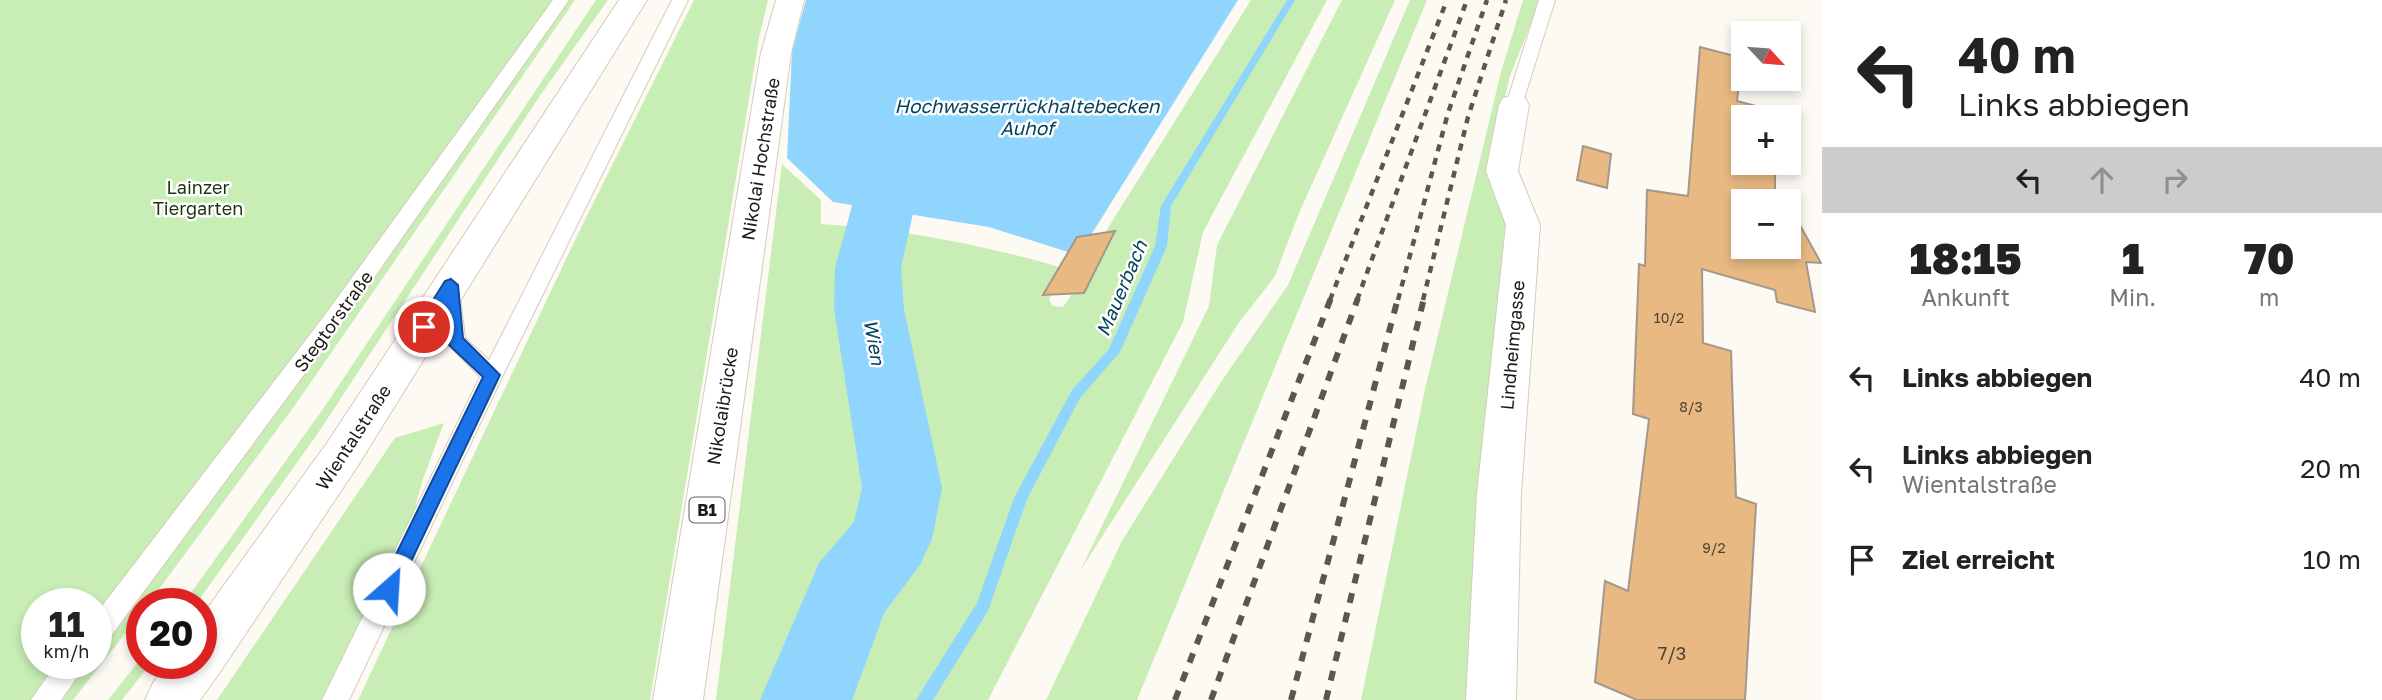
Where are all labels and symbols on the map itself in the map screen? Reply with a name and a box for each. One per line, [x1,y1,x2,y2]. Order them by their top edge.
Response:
north arrow [1731,21,1801,91]
street label: Nikolai Hochstraße [736,76,784,242]
water label: Hochwasserrückhaltebecken Auhof [895,94,1161,139]
park label: Lainzer Tiergarten [153,176,243,219]
water label: Mauerbach [1091,236,1152,339]
street label: Stegtorstraße [289,266,377,376]
street label: Lindheimgasse [1495,279,1529,411]
pin [394,297,454,357]
house number: 10/2 [1654,309,1684,326]
water label: Wien [860,317,891,368]
street label: Nikolaibrücke [702,346,742,466]
street label: Wientalstraße [311,380,395,494]
house number: 8/3 [1679,398,1703,415]
road number: B1 [690,498,724,523]
house number: 9/2 [1702,539,1726,556]
position arrow [352,552,426,626]
speed limit sign: 20 [126,588,217,679]
house number: 7/3 [1658,642,1686,664]

